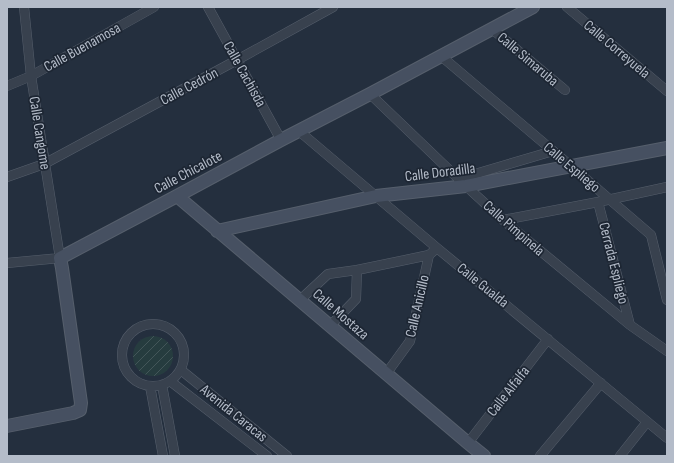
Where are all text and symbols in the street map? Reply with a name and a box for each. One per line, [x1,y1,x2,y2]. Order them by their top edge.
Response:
street label: Calle Correyuela [580,16,654,83]
street label: Calle Buenamosa [40,18,124,76]
street label: Calle Simaruba [493,28,562,91]
street label: Calle Cachisda [219,38,270,111]
street label: Calle Cedrón [157,63,221,110]
street label: Calle Cangome [24,95,55,171]
street label: Calle Espliego [539,138,604,197]
street label: Calle Chicalote [151,147,226,198]
street label: Calle Doradilla [404,159,476,186]
street label: Calle Pimpinela [479,196,549,260]
street label: Cerrada Espliego [594,220,633,306]
street label: Calle Gualda [453,259,513,312]
street label: Calle Anicillo [401,273,434,339]
street label: Calle Mostaza [308,285,373,344]
street label: Calle Alfalfa [483,362,534,420]
street label: Avenida Caracas [195,380,271,446]

